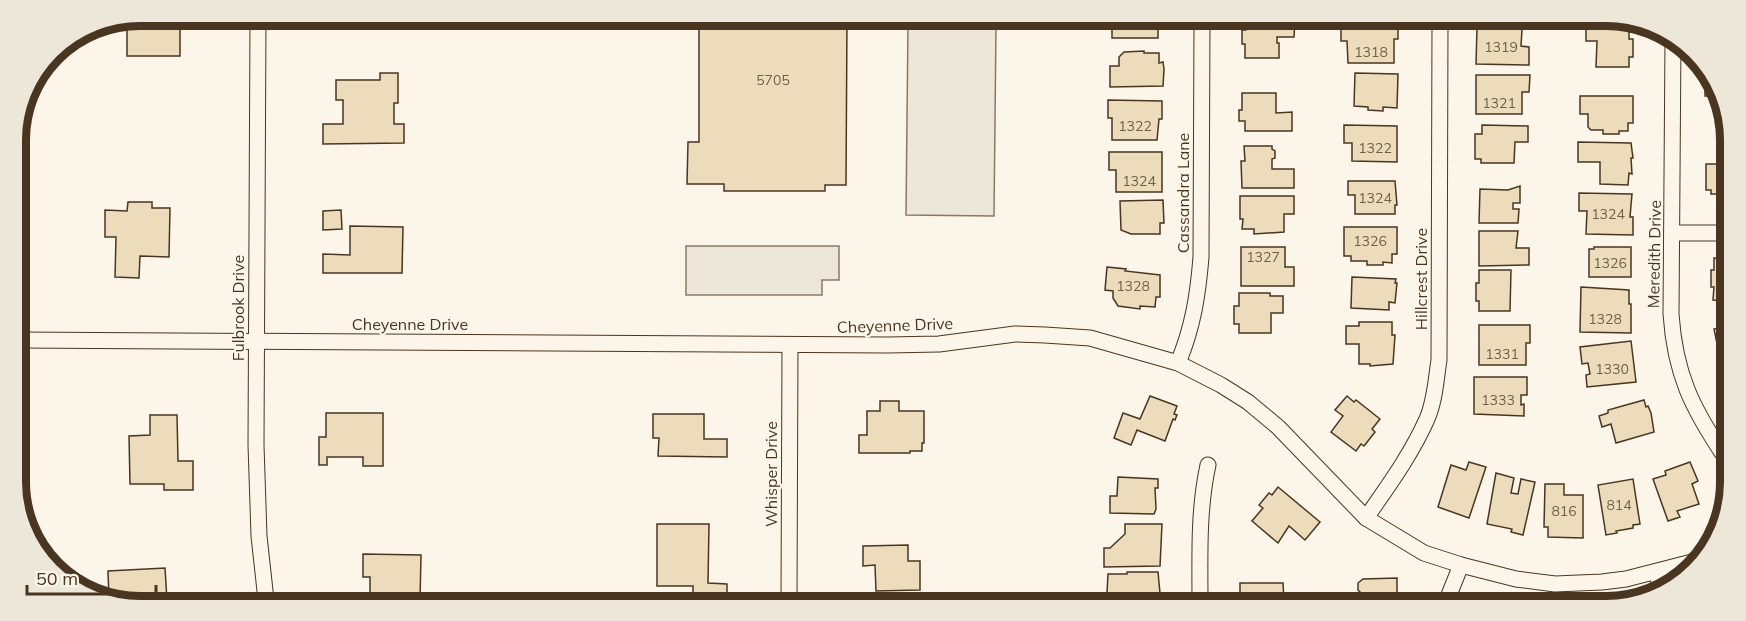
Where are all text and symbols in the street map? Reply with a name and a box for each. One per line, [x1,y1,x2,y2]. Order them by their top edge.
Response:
house number: 1319 [1484,38,1518,56]
house number: 1318 [1354,43,1388,61]
house number: 5705 [756,71,790,89]
house number: 1321 [1482,94,1516,112]
house number: 1322 [1118,117,1152,135]
street label: Cassandra Lane [1173,133,1193,253]
house number: 1322 [1358,139,1392,157]
house number: 1324 [1122,172,1156,190]
house number: 1324 [1358,189,1392,207]
street label: Meredith Drive [1643,200,1665,308]
house number: 1324 [1591,205,1625,223]
street label: Hillcrest Drive [1411,228,1431,330]
house number: 1326 [1353,232,1387,250]
house number: 1327 [1246,248,1280,266]
house number: 1326 [1593,254,1627,272]
street label: Fulbrook Drive [228,255,248,361]
house number: 1328 [1116,277,1150,295]
house number: 1328 [1588,310,1622,328]
street label: Cheyenne Drive [837,313,953,337]
street label: Cheyenne Drive [352,314,468,334]
house number: 1331 [1485,345,1519,363]
house number: 1330 [1595,360,1629,378]
house number: 1333 [1481,391,1515,409]
street label: Whisper Drive [761,421,781,527]
house number: 814 [1606,496,1632,514]
house number: 816 [1551,502,1577,520]
scale bar [27,558,156,596]
text: 50 m [36,567,78,590]

